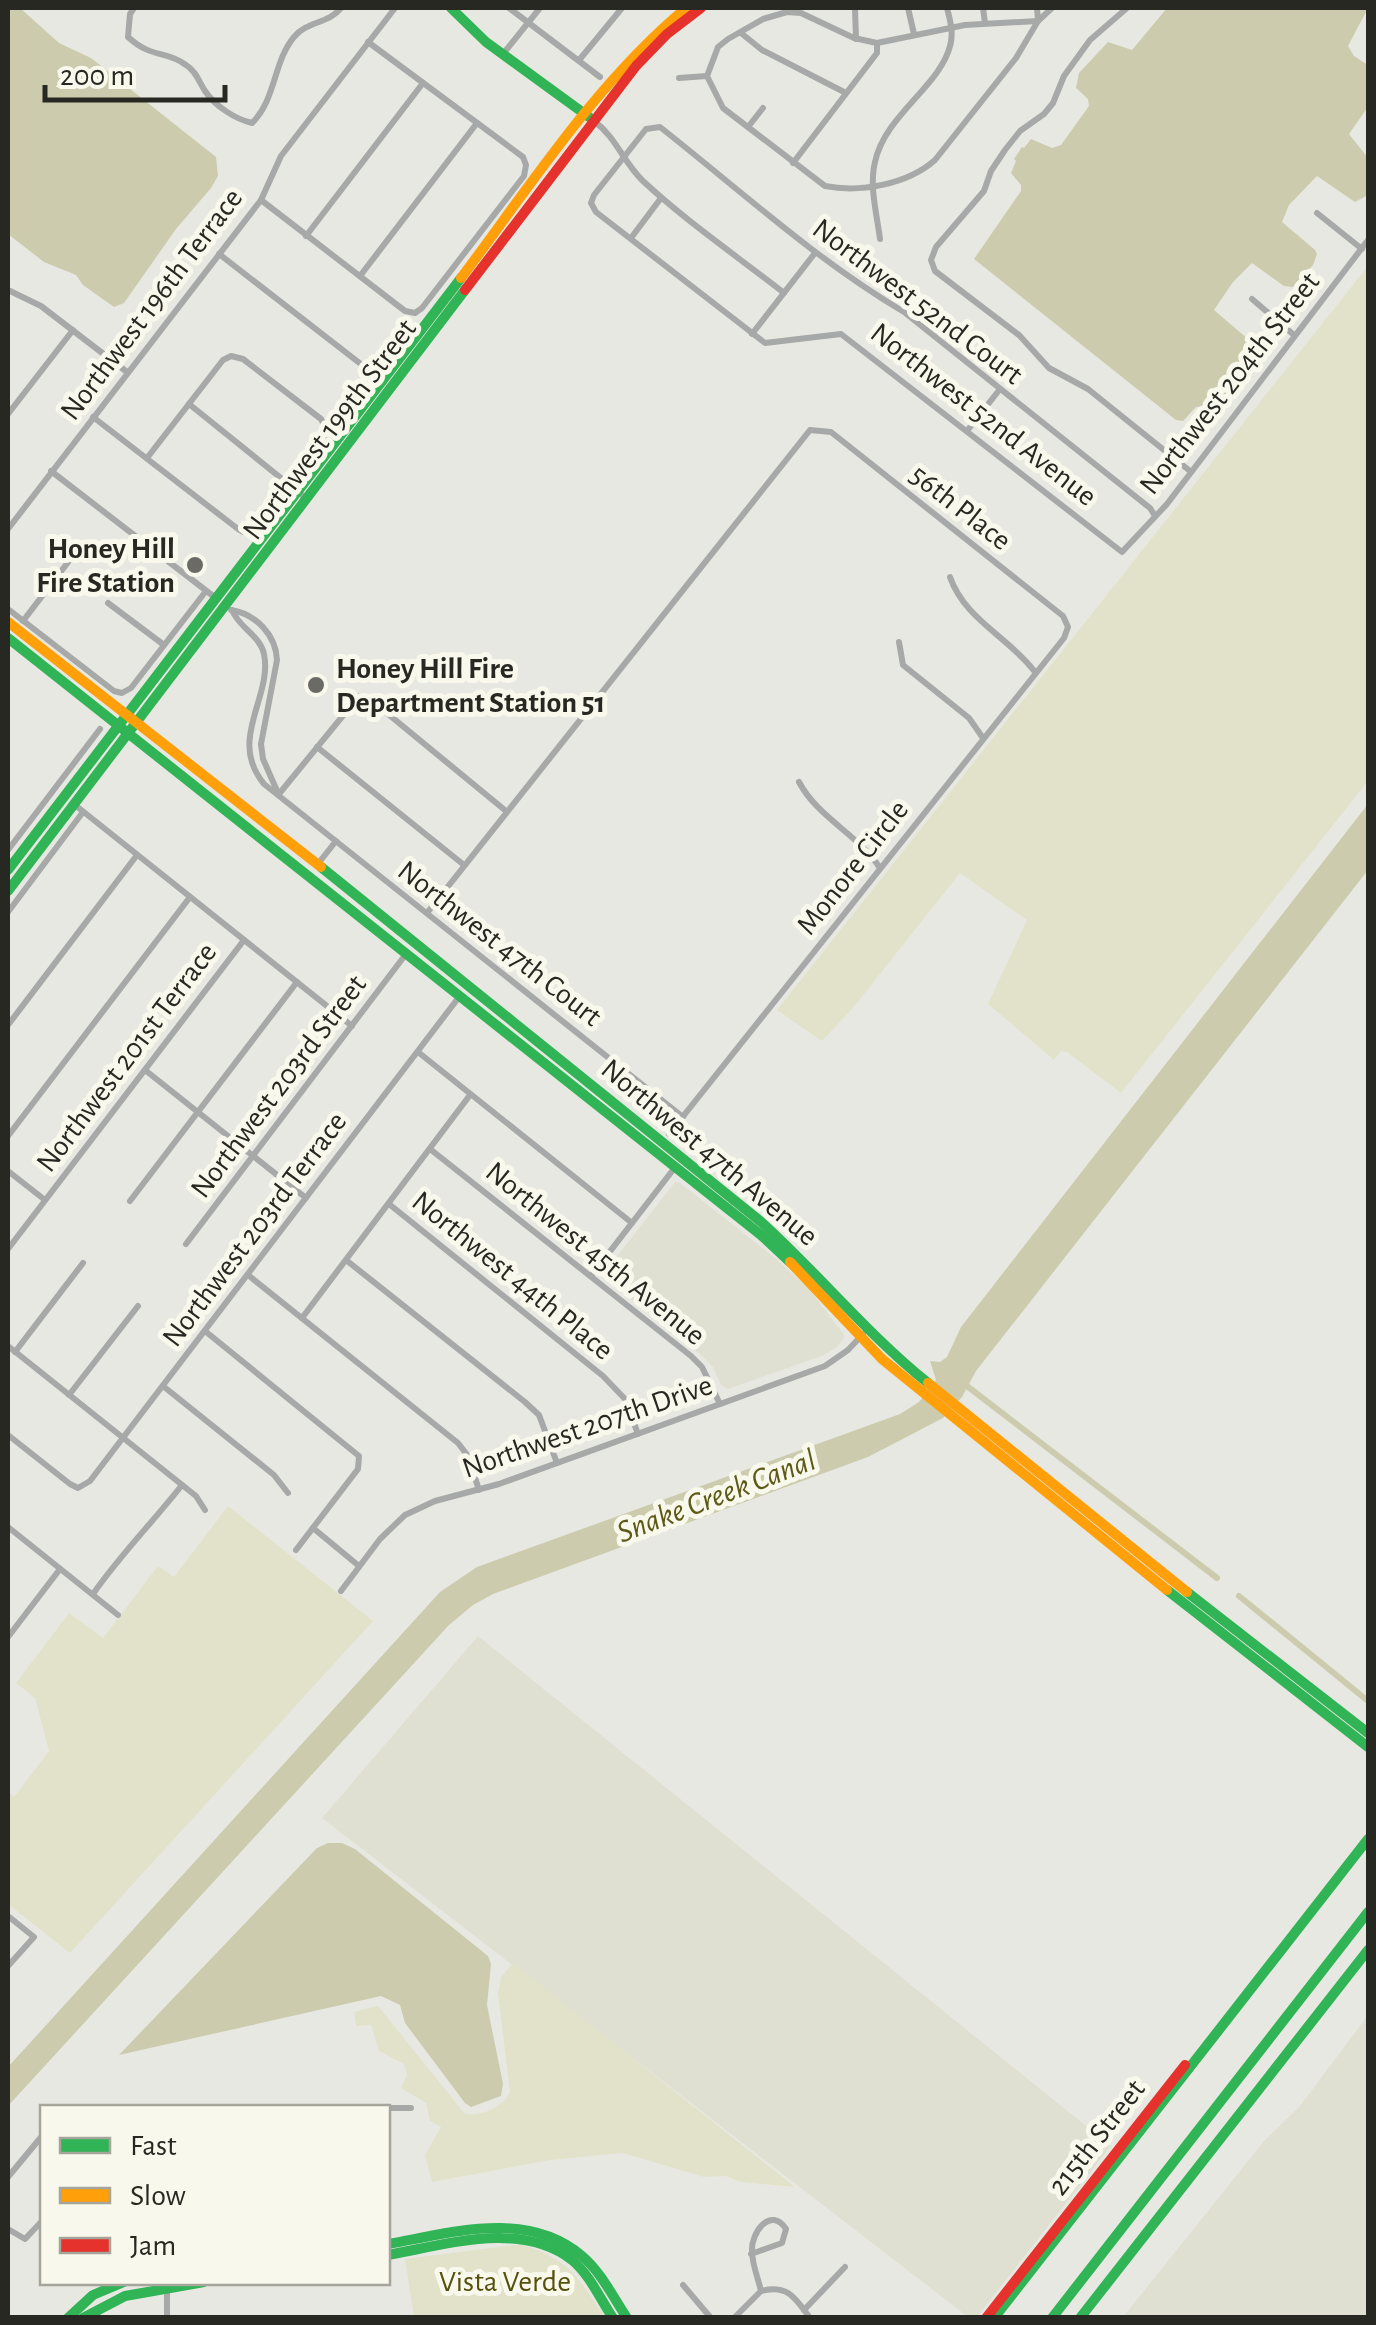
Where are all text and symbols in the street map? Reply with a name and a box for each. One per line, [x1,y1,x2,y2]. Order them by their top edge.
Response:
scale bar [45,40,225,102]
text: 200 m [60,61,134,91]
street label: Northwest 196th Terrace [55,183,248,426]
street label: Northwest 52nd Court [807,213,1028,390]
street label: Northwest 204th Street [1134,267,1326,500]
street label: Northwest 199th Street [237,314,422,545]
street label: Northwest 52nd Avenue [865,318,1102,512]
street label: 56th Place [904,459,1016,556]
place label: Honey Hill Fire Station [36,534,175,598]
marker: Honey Hill Fire Station [184,554,206,576]
place label: Honey Hill Fire Department Station 51 [336,654,605,718]
marker: Honey Hill Fire Department Station 51 [305,674,327,696]
street label: Monore Circle [791,795,914,940]
street label: Northwest 47th Court [392,855,607,1032]
street label: Northwest 201st Terrace [31,938,222,1178]
street label: Northwest 203rd Street [185,969,372,1204]
street label: Northwest 47th Avenue [595,1054,823,1252]
street label: Northwest 203rd Terrace [157,1107,352,1352]
street label: Northwest 45th Avenue [480,1156,711,1351]
street label: Northwest 44th Place [406,1186,619,1366]
street label: Northwest 207th Drive [458,1370,716,1484]
water label: Snake Creek Canal [613,1443,820,1549]
street label: 215th Street [1043,2074,1151,2201]
legend [40,2105,390,2285]
text: Fast [130,2131,177,2161]
text: Slow [130,2181,186,2211]
text: Jam [130,2231,176,2261]
park label: Vista Verde [439,2267,571,2297]

